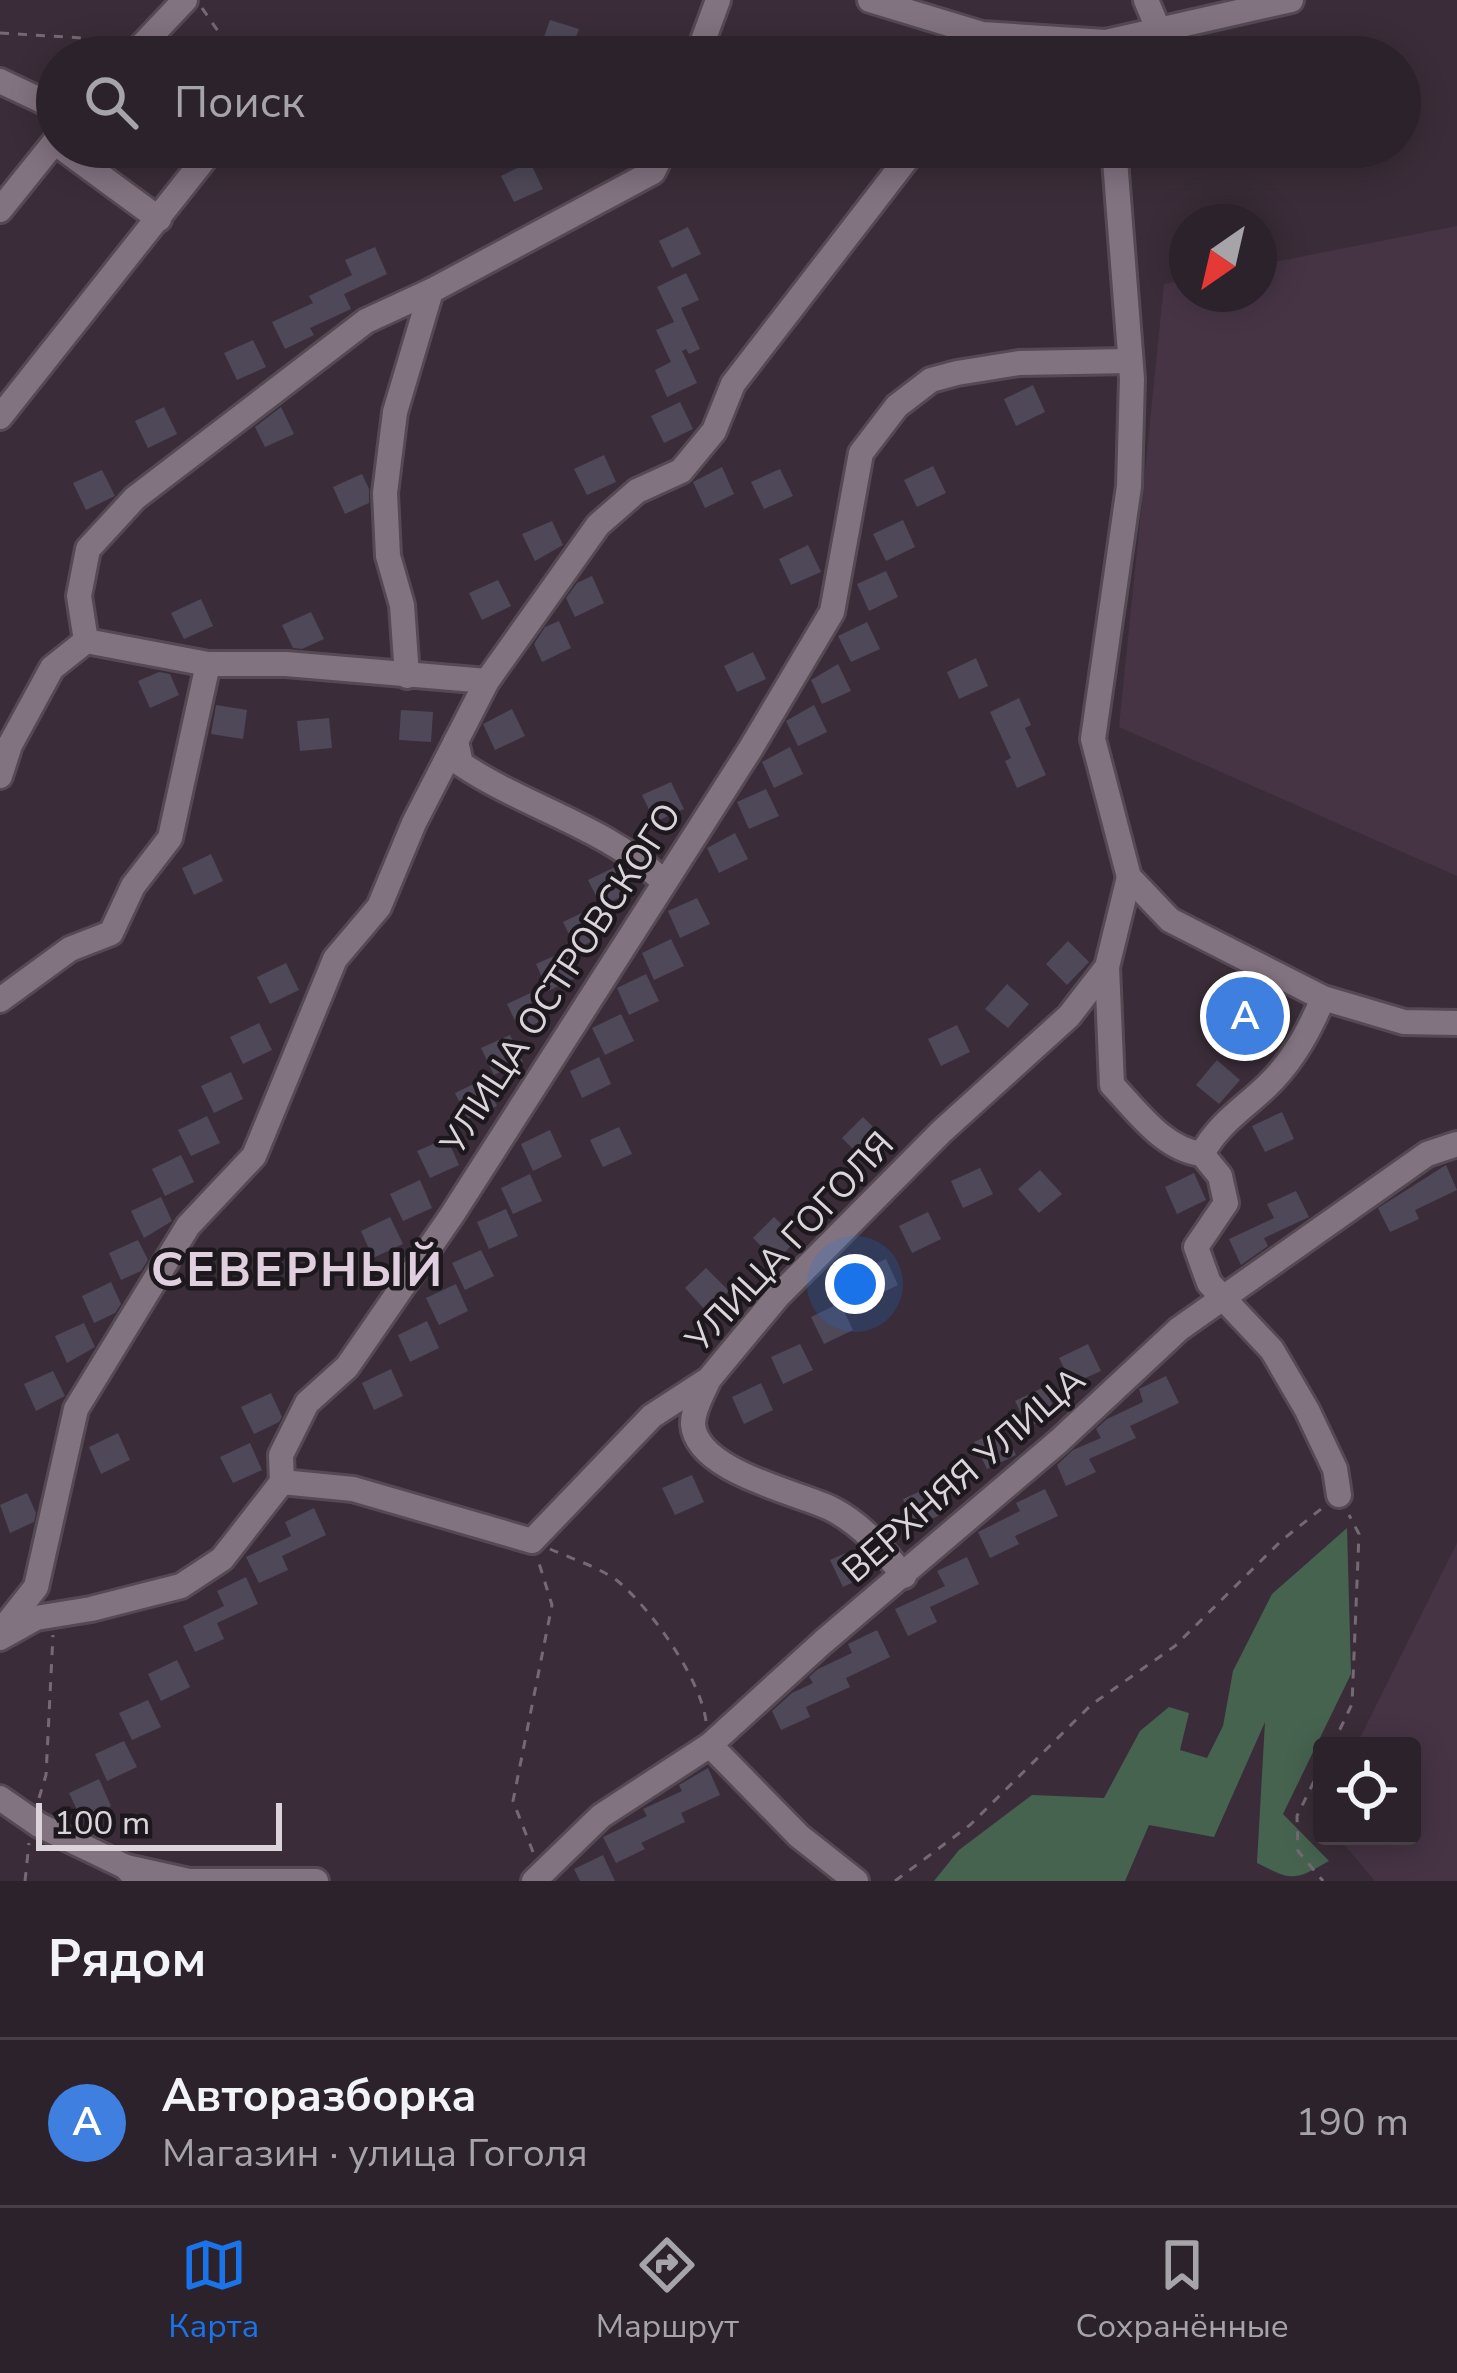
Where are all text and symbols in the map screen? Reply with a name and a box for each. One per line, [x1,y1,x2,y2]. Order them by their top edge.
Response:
search box [36,36,1421,168]
icon: search [78,69,144,135]
text: Поиск [174,72,305,133]
north arrow [1169,204,1277,312]
street label: УЛИЦА ОСТРОВСКОГО [429,794,693,1165]
pin: A [1206,971,1284,1061]
street label: УЛИЦА ГОГОЛЯ [674,1121,905,1364]
district label: СЕВЕРНЫЙ [151,1237,445,1303]
your location [825,1254,885,1314]
street label: ВЕРХНЯЯ УЛИЦА [832,1356,1096,1594]
map controls [1313,1737,1421,1845]
button: locate [1313,1737,1421,1845]
scale bar [36,1797,282,1850]
text: 100 m [54,1801,150,1846]
text: Рядом [48,1924,206,1994]
text: Авторазборка [162,2066,476,2127]
text: A [72,2096,102,2149]
text: 190 m [1295,2096,1409,2149]
text: Магазин · улица Гоголя [162,2127,588,2180]
tab: Карта [168,2232,259,2349]
tab: Маршрут [596,2232,739,2349]
tab: Сохранённые [1076,2232,1289,2349]

